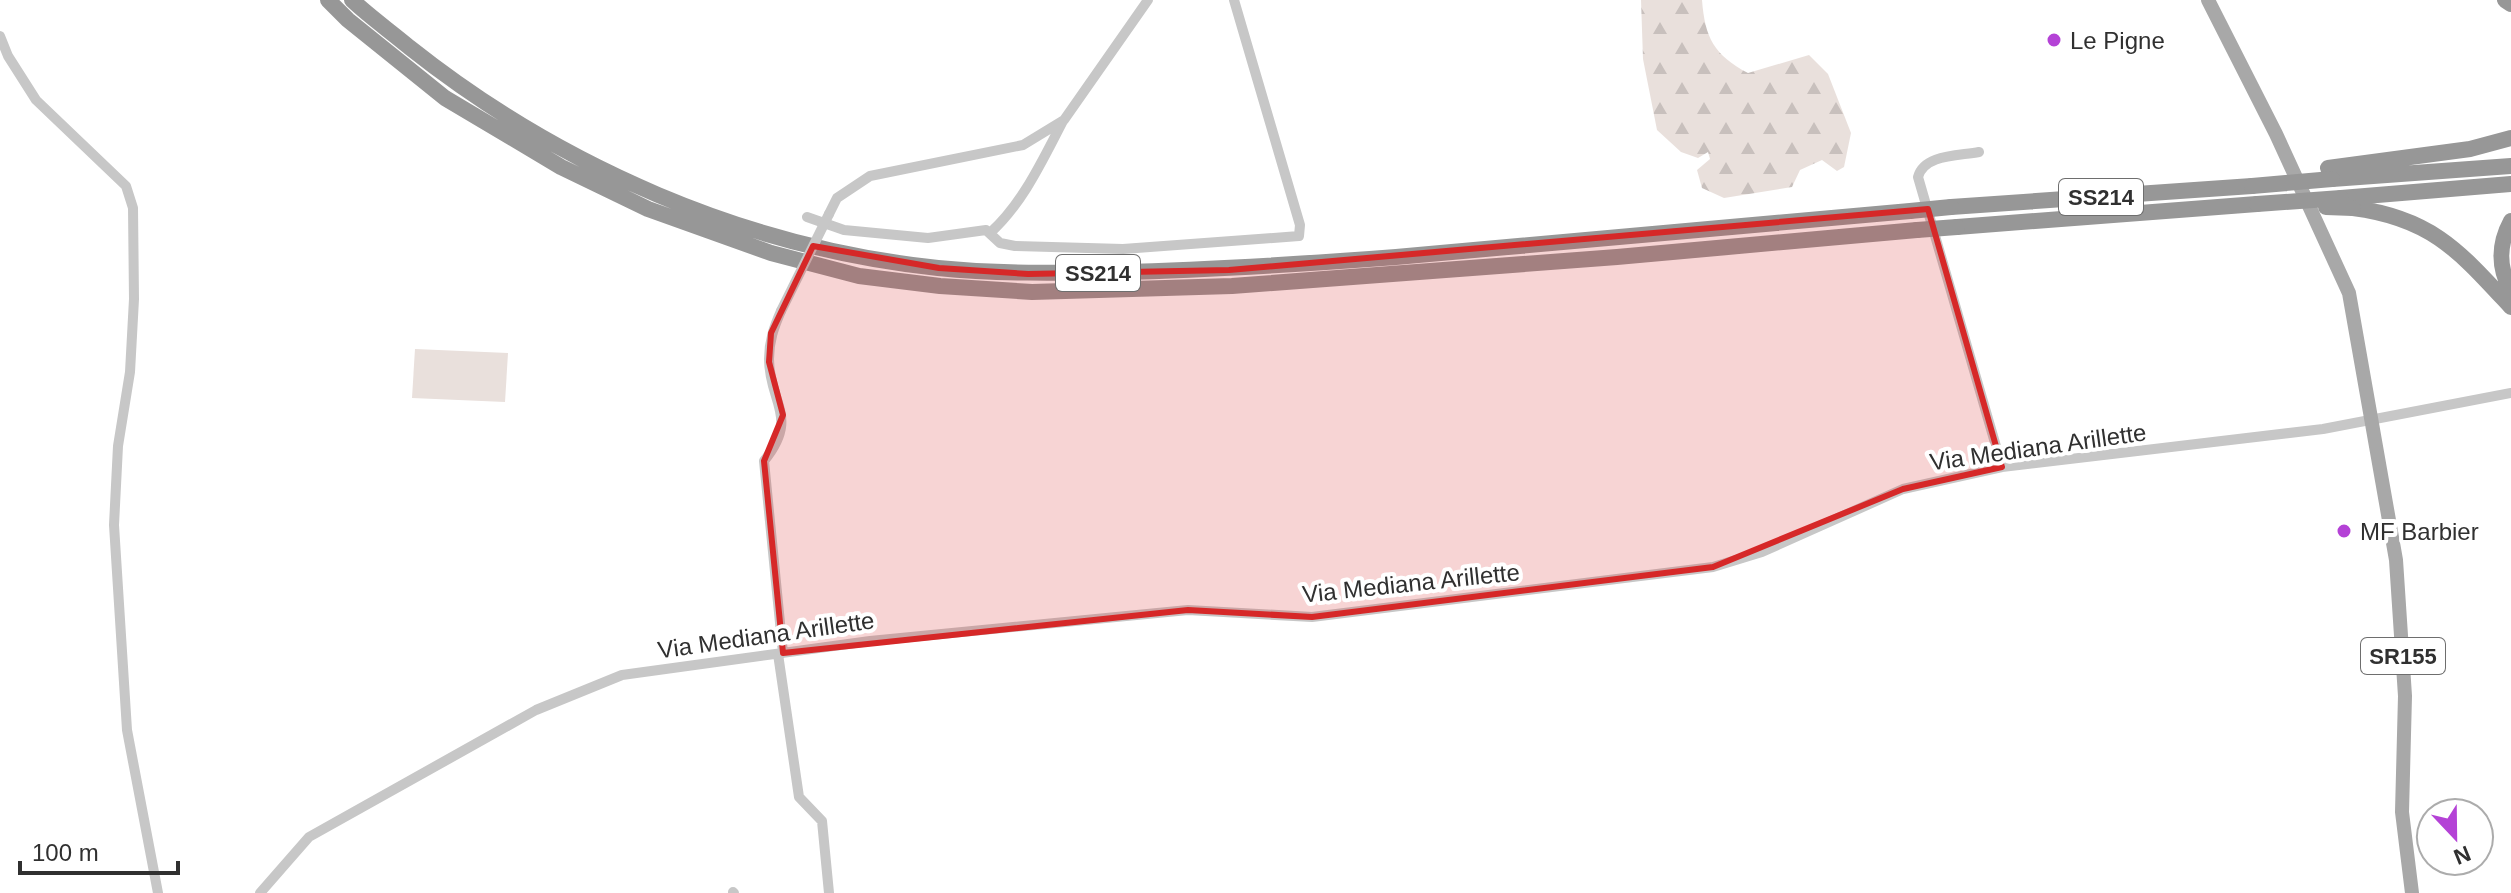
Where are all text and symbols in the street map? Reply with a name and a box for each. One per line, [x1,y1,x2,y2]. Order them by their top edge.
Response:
place label: Le Pigne [2070,27,2165,54]
marker: Le Pigne [2045,31,2063,49]
road number: SS214 [2059,179,2143,215]
road number: SS214 [1056,255,1140,291]
street label: Via Mediana Arillette [1928,418,2148,476]
place label: MF Barbier [2360,518,2479,545]
marker: MF Barbier [2335,522,2353,540]
street label: Via Mediana Arillette [1301,558,1521,608]
street label: Via Mediana Arillette [656,606,876,664]
road number: SR155 [2361,638,2445,674]
north arrow [2415,797,2495,877]
scale bar [20,825,178,875]
text: 100 m [32,839,99,866]
text: N [2450,841,2474,870]

